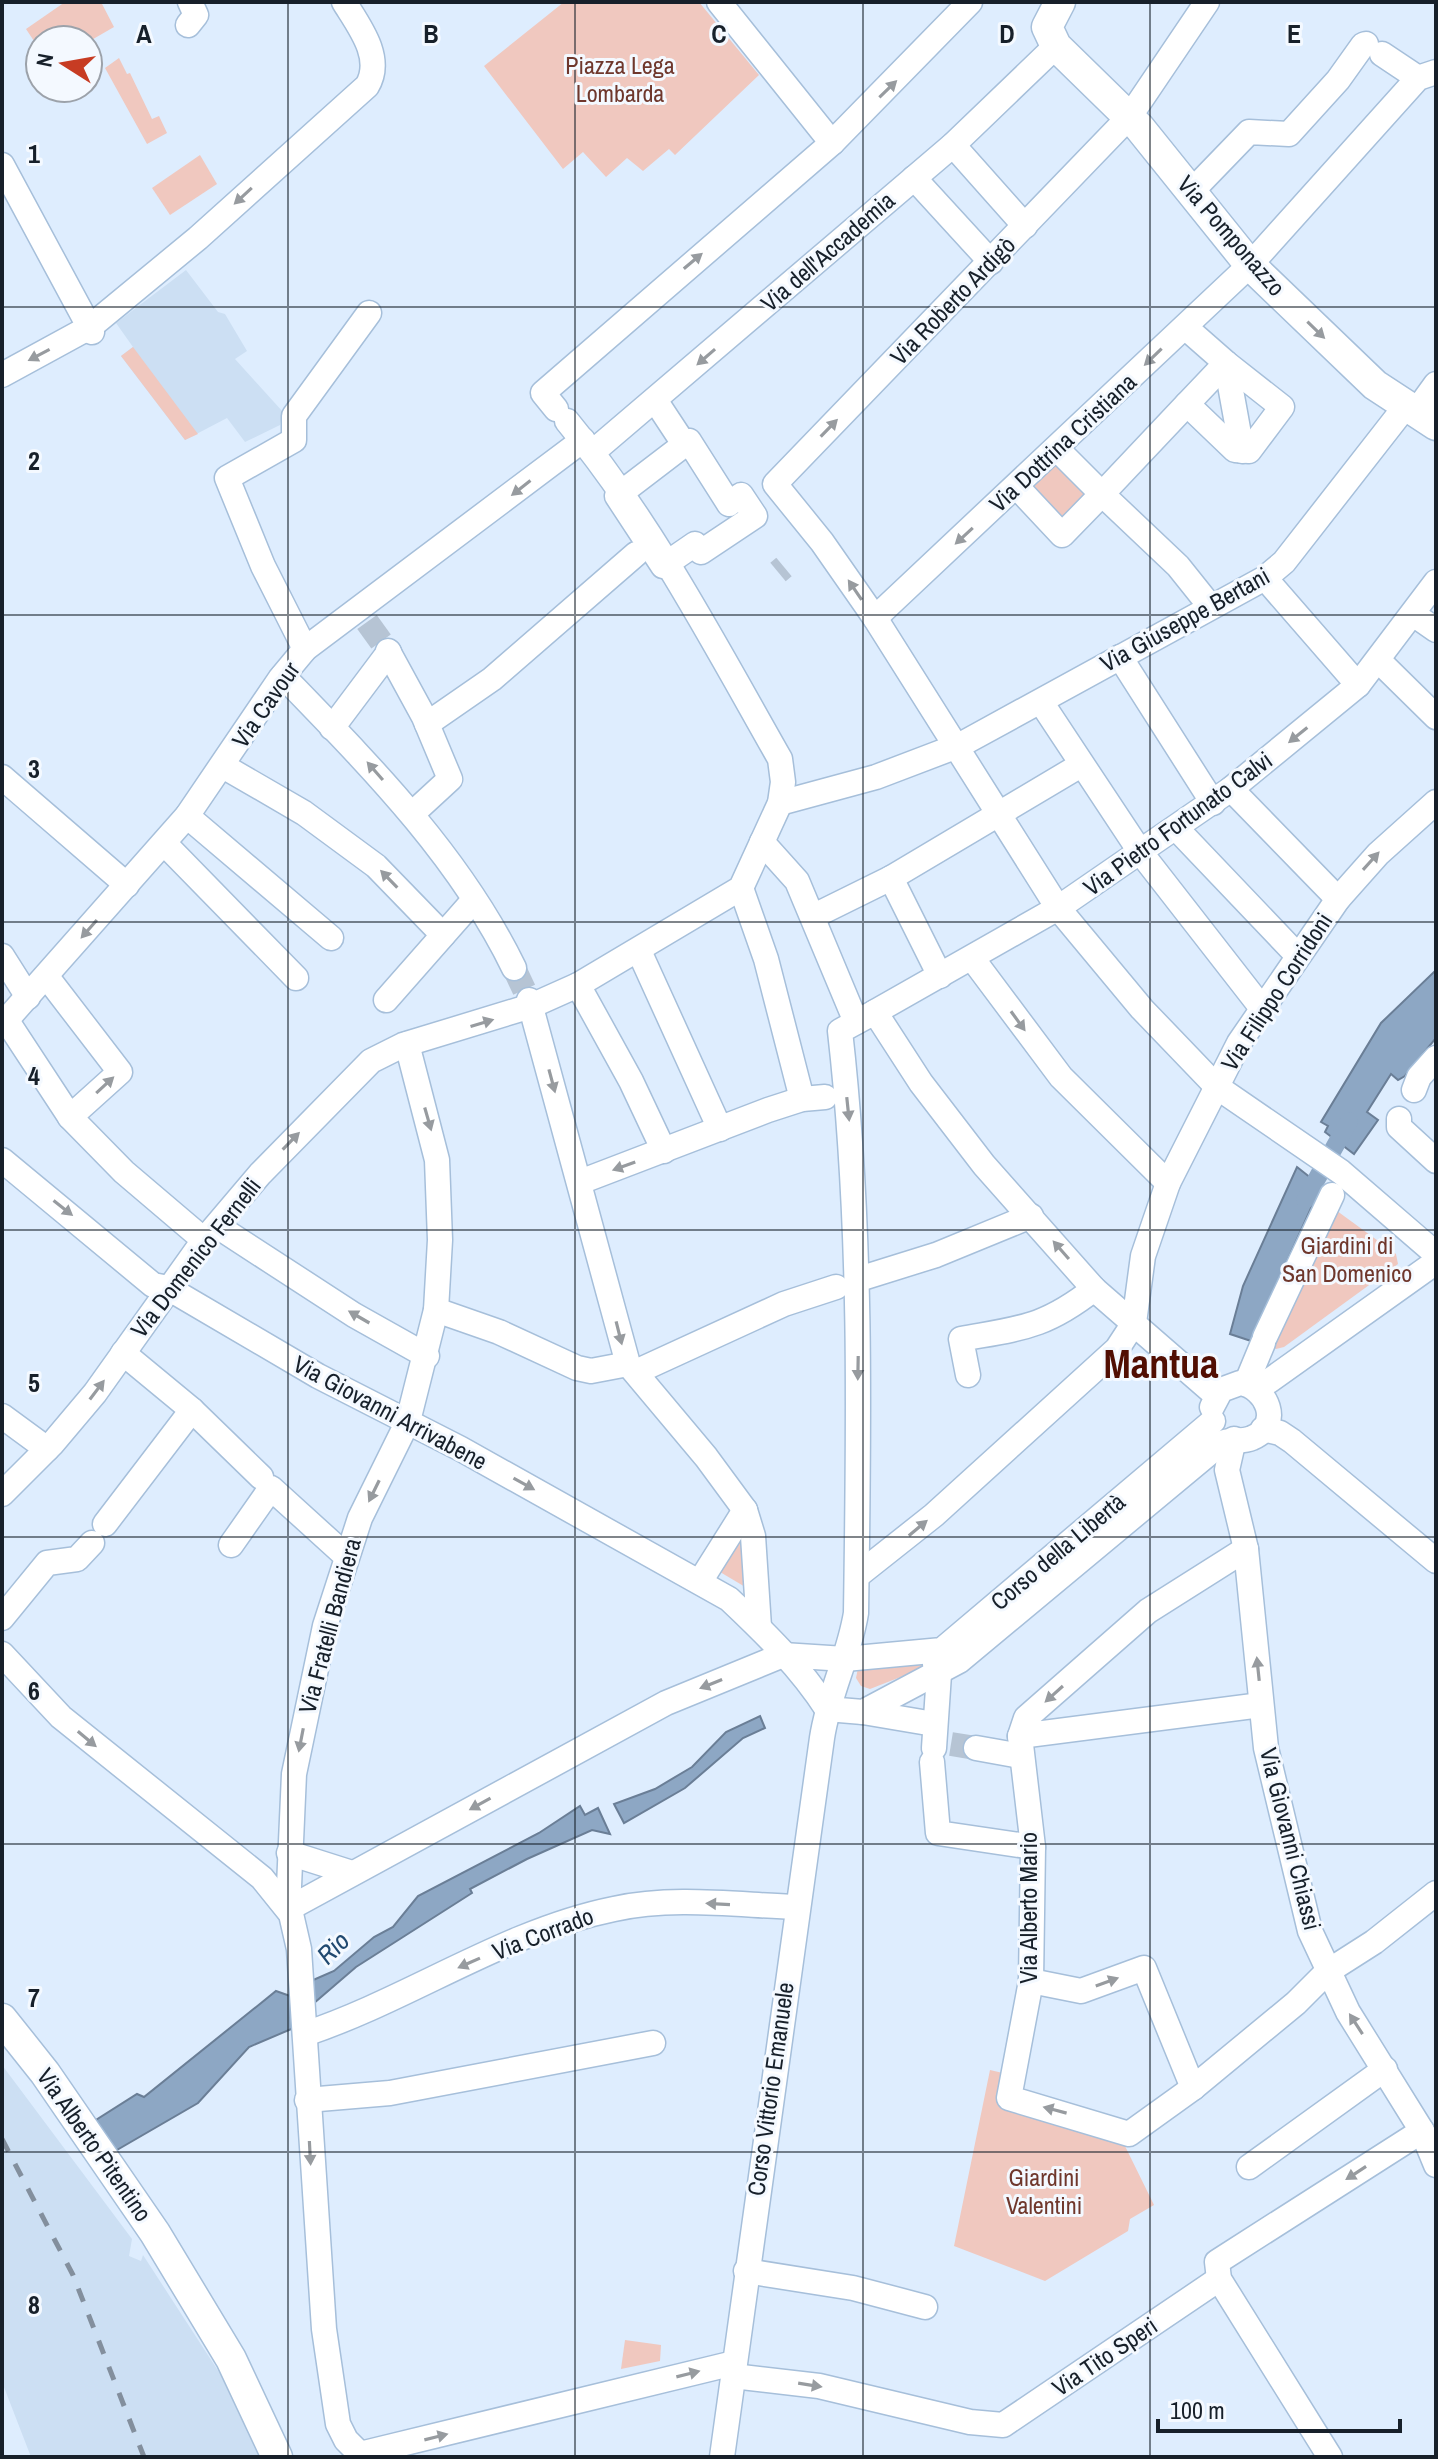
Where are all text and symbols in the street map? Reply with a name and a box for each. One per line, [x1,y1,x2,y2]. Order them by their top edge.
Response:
text: A [136,16,152,51]
text: B [423,16,439,51]
text: C [711,16,727,51]
text: D [999,16,1015,51]
text: E [1287,16,1301,51]
north arrow [24,24,104,104]
park label: Piazza Lega Lombarda [565,49,675,109]
text: N [28,51,60,69]
one-way arrow [878,80,897,98]
text: 1 [28,136,40,171]
street label: Via Pomponazzo [1171,168,1293,302]
street label: Via dell'Accademia [754,184,901,318]
one-way arrow [234,186,253,204]
street label: Via Roberto Ardigò [883,229,1022,372]
one-way arrow [683,253,703,270]
one-way arrow [1306,321,1325,339]
one-way arrow [696,347,715,365]
one-way arrow [28,348,50,362]
one-way arrow [1144,348,1163,366]
street label: Via Dottrina Cristiana [982,366,1143,519]
one-way arrow [820,419,838,438]
text: 2 [28,443,40,478]
one-way arrow [511,480,531,496]
one-way arrow [955,527,974,545]
street label: Via Giuseppe Bertani [1094,559,1275,679]
one-way arrow [848,579,863,600]
street label: Via Cavour [224,655,307,754]
one-way arrow [1288,726,1308,743]
street label: Via Pietro Fortunato Calvi [1076,744,1278,903]
text: 3 [28,751,40,786]
one-way arrow [367,761,385,781]
one-way arrow [1362,852,1379,872]
one-way arrow [380,870,398,889]
street label: Via Filippo Corridoni [1213,906,1339,1077]
one-way arrow [80,919,98,938]
one-way arrow [1010,1010,1026,1032]
one-way arrow [471,1016,495,1028]
text: 4 [28,1058,40,1093]
one-way arrow [546,1070,559,1094]
one-way arrow [95,1077,114,1095]
one-way arrow [842,1097,855,1122]
one-way arrow [422,1108,435,1132]
one-way arrow [282,1132,300,1151]
one-way arrow [612,1160,636,1173]
street label: Via Domenico Fernelli [123,1171,268,1344]
one-way arrow [53,1199,73,1216]
park label: Giardini di San Domenico [1282,1229,1412,1289]
one-way arrow [1053,1240,1070,1260]
one-way arrow [348,1310,370,1324]
one-way arrow [613,1320,625,1345]
district label: Mantua [1104,1337,1218,1390]
street label: Via Giovanni Arrivabene [288,1347,493,1477]
one-way arrow [852,1356,864,1381]
text: 5 [28,1365,40,1400]
one-way arrow [88,1379,104,1400]
one-way arrow [513,1477,536,1490]
one-way arrow [367,1480,381,1503]
street label: Corso della Libertà [983,1486,1131,1617]
one-way arrow [908,1520,928,1537]
street label: Via Fratelli Bandiera [290,1535,368,1717]
one-way arrow [1251,1656,1264,1681]
text: 6 [28,1673,40,1708]
one-way arrow [699,1678,723,1691]
one-way arrow [1044,1684,1063,1702]
one-way arrow [294,1728,307,1753]
one-way arrow [76,1730,96,1747]
street label: Via Giovanni Chiassi [1253,1744,1329,1933]
one-way arrow [469,1796,491,1810]
street label: Via Alberto Mario [1012,1832,1044,1984]
one-way arrow [705,1897,730,1910]
street label: Via Corrado [488,1899,598,1967]
water label: Rio [309,1924,357,1972]
one-way arrow [457,1957,480,1970]
one-way arrow [1095,1975,1119,1988]
text: 7 [28,1980,40,2015]
street label: Corso Vittorio Emanuele [739,1980,801,2198]
one-way arrow [1350,2013,1364,2035]
street label: Via Alberto Pitentino [30,2061,160,2227]
one-way arrow [1042,2103,1066,2116]
one-way arrow [304,2140,317,2165]
park label: Giardini Valentini [1006,2161,1082,2221]
one-way arrow [1345,2165,1367,2180]
text: 8 [28,2287,40,2322]
street label: Via Tito Speri [1046,2309,1163,2403]
one-way arrow [676,2367,701,2380]
one-way arrow [798,2379,823,2392]
scale bar [1158,2383,1400,2433]
text: 100 m [1170,2394,1225,2426]
one-way arrow [423,2430,448,2442]

